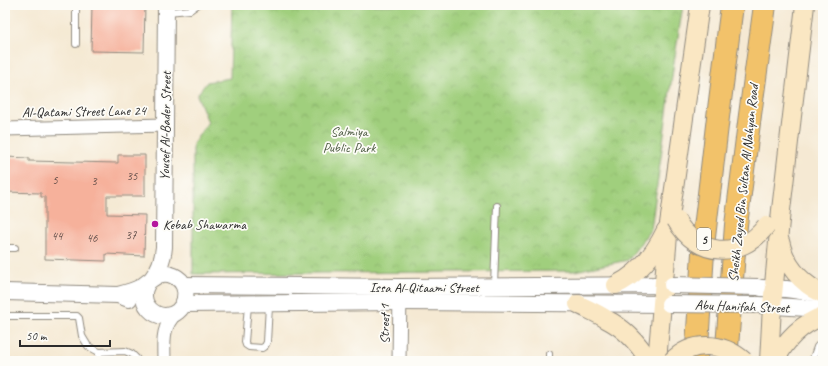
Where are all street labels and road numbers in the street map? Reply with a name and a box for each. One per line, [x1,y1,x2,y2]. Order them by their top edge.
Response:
street label: Yousef Al-Bader Street [156,70,175,181]
street label: Sheikh Zayed Bin Sultan Al Nahyan Road [725,81,763,283]
street label: Al-Qatami Street Lane 24 [22,102,148,121]
road number: 5 [697,228,711,250]
street label: Issa Al-Qitaami Street [369,279,480,296]
street label: Abu Hanifah Street [695,296,791,317]
street label: Street 1 [376,303,393,344]

